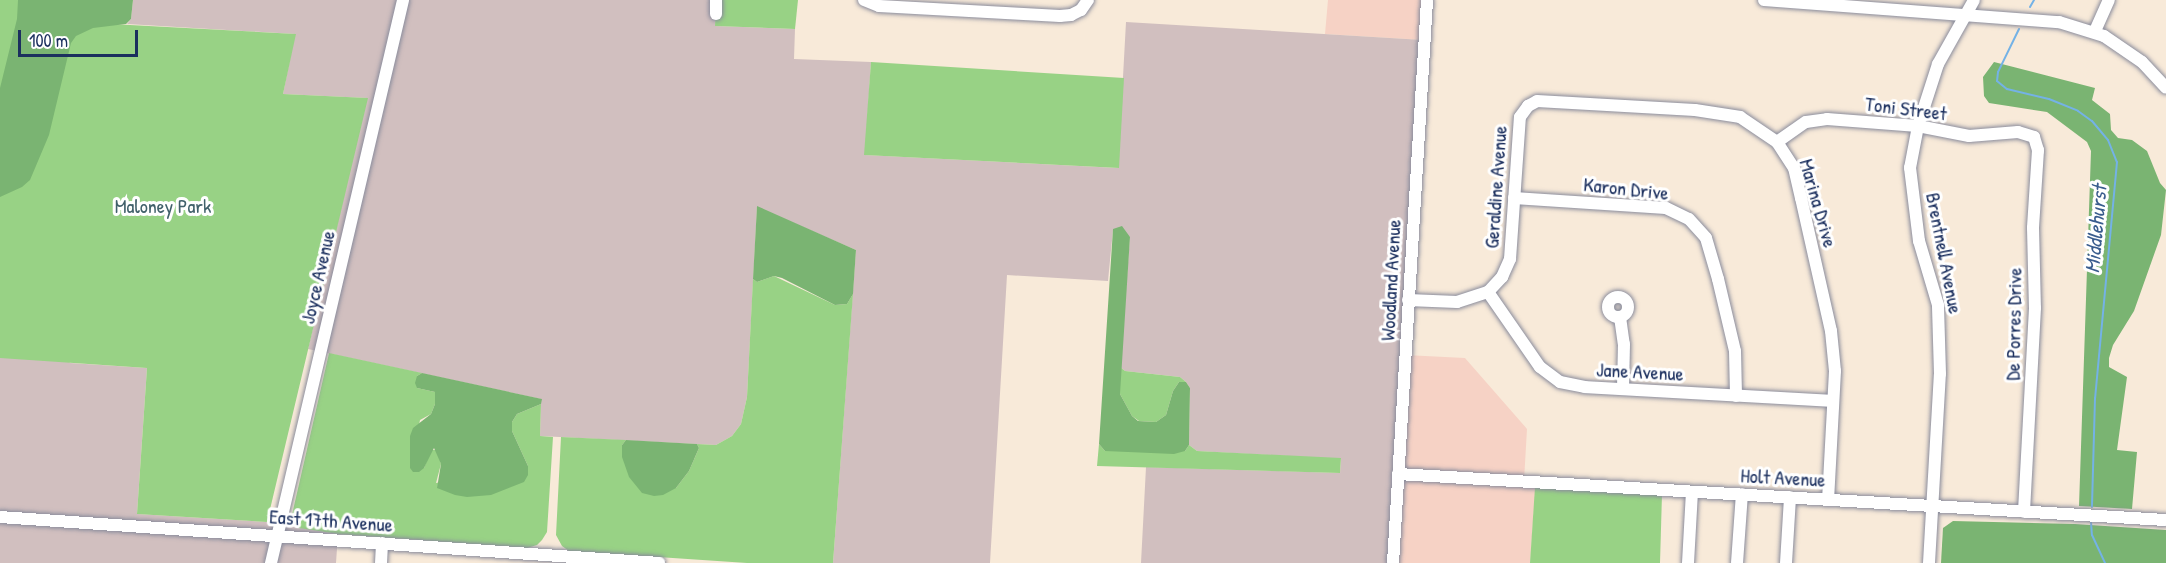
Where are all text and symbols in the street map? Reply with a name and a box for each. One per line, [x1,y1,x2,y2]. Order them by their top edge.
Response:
scale bar [21,18,141,56]
text: 100 m [29,28,68,53]
street label: Toni Street [1864,91,1948,125]
street label: Geraldine Avenue [1479,125,1511,249]
street label: Marina Drive [1795,156,1843,250]
street label: Karon Drive [1582,172,1670,204]
water label: Middlehurst [2080,184,2112,274]
street label: Brentnell Avenue [1922,191,1968,315]
park label: Maloney Park [115,193,211,217]
street label: Woodland Avenue [1375,219,1405,341]
street label: Joyce Avenue [295,228,339,326]
street label: De Porres Drive [2000,267,2026,381]
street label: Jane Avenue [1596,357,1684,385]
street label: Holt Avenue [1740,463,1826,491]
street label: East 17th Avenue [269,504,393,536]

